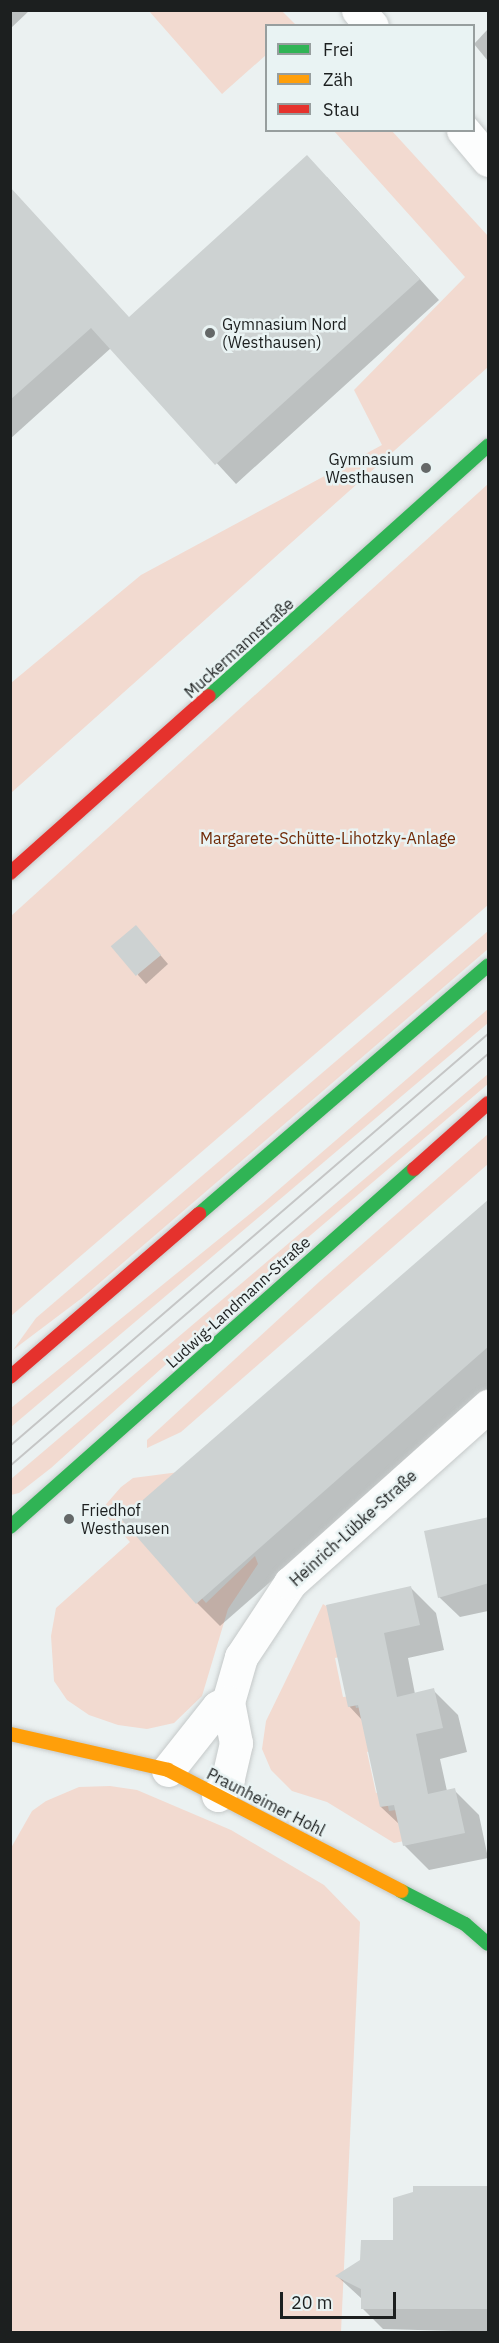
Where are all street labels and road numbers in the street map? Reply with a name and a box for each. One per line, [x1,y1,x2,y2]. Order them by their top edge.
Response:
street label: Muckermannstraße [180,594,298,702]
street label: Ludwig-Landmann-Straße [162,1232,314,1372]
street label: Heinrich-Lübke-Straße [286,1466,420,1590]
street label: Praunheimer Hohl [204,1764,328,1840]

